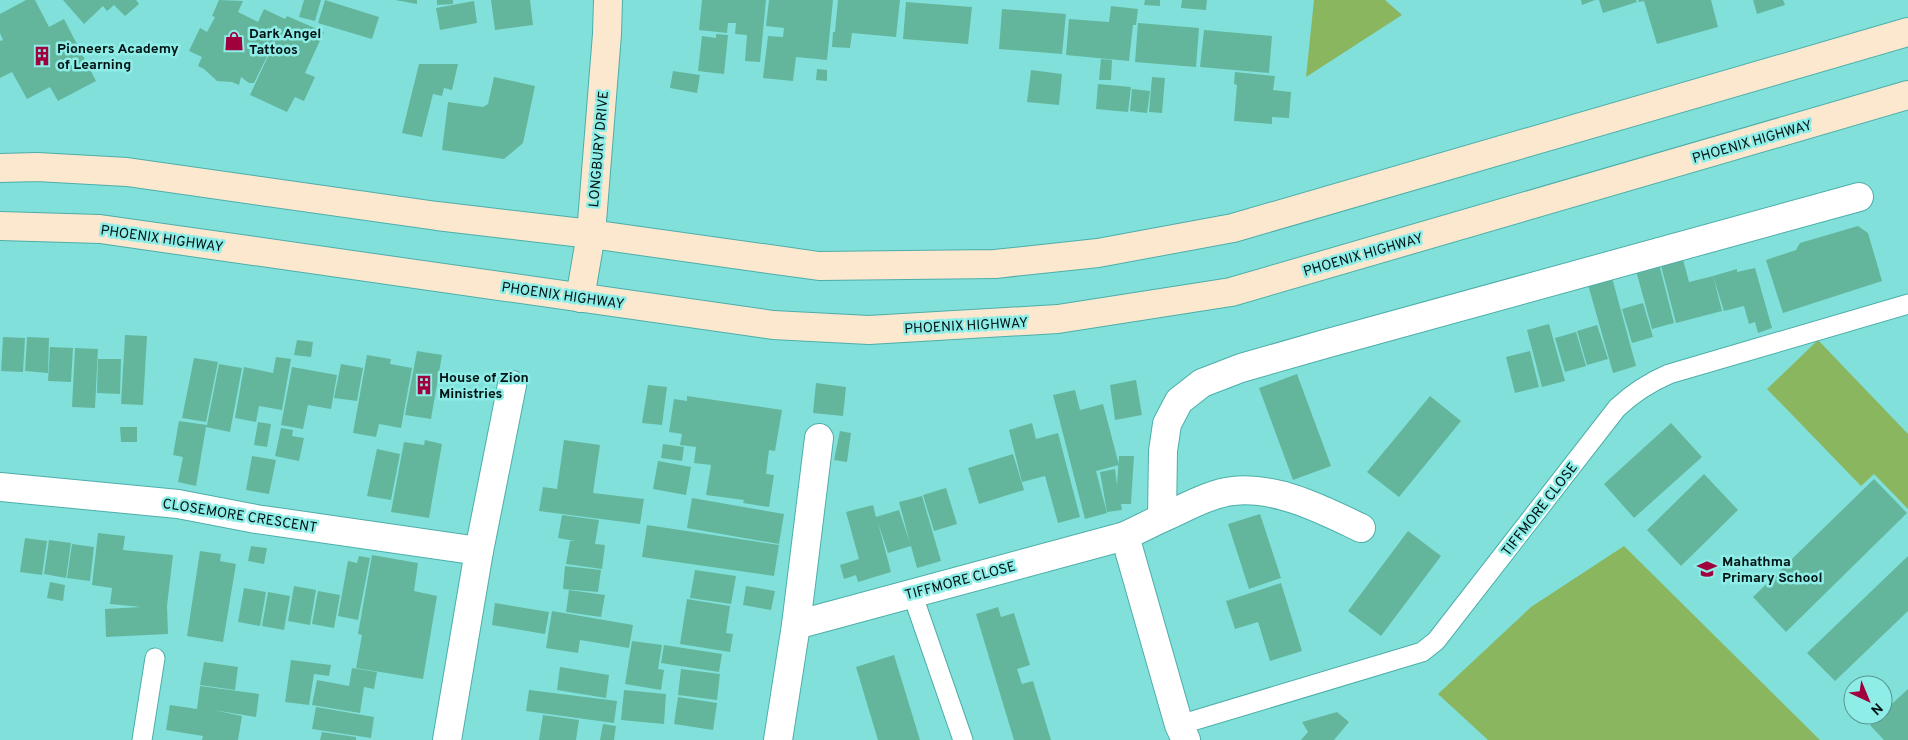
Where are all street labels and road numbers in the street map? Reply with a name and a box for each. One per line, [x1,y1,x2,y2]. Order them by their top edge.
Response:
street label: LONGBURY DRIVE [586,90,613,208]
street label: PHOENIX HIGHWAY [1691,117,1814,168]
street label: PHOENIX HIGHWAY [99,222,224,257]
street label: PHOENIX HIGHWAY [1302,230,1425,281]
street label: PHOENIX HIGHWAY [500,279,625,314]
street label: PHOENIX HIGHWAY [904,315,1028,338]
street label: TIFFMORE CLOSE [1498,460,1582,560]
street label: CLOSEMORE CRESCENT [161,496,318,537]
street label: TIFFMORE CLOSE [903,559,1018,604]

